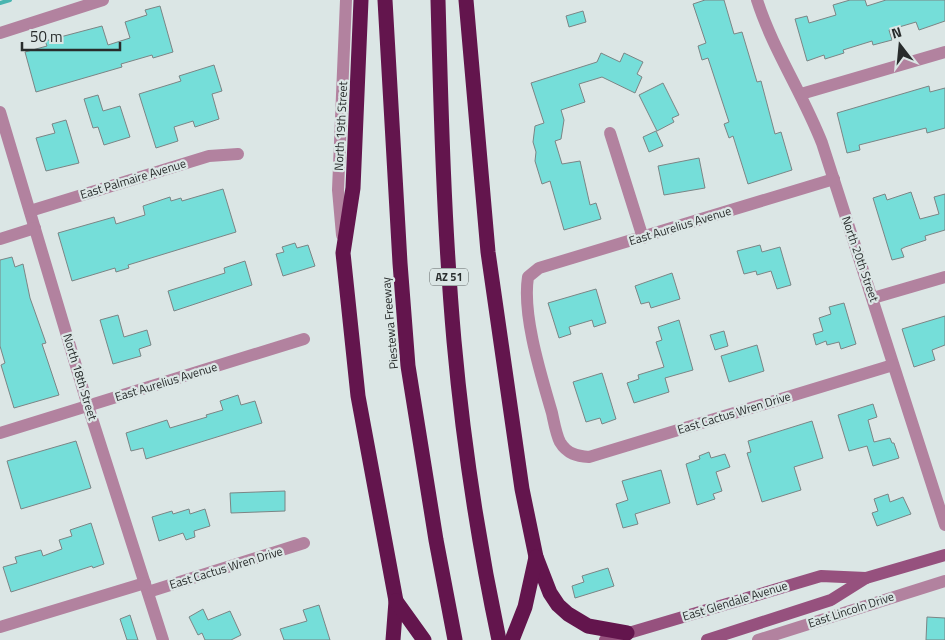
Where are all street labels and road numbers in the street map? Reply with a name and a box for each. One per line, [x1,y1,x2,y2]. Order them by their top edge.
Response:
street label: North 19th Street [329,80,352,171]
street label: East Palmaire Avenue [78,153,188,204]
street label: East Aurelius Avenue [626,201,733,250]
street label: North 20th Street [837,213,884,305]
road number: AZ 51 [430,268,468,286]
street label: Piestewa Freeway [376,276,403,370]
street label: North 18th Street [58,331,103,423]
street label: East Aurelius Avenue [112,357,219,406]
street label: East Cactus Wren Drive [675,386,793,439]
street label: East Cactus Wren Drive [167,541,285,594]
street label: East Glendale Avenue [680,575,790,626]
street label: East Lincoln Drive [805,587,896,632]

